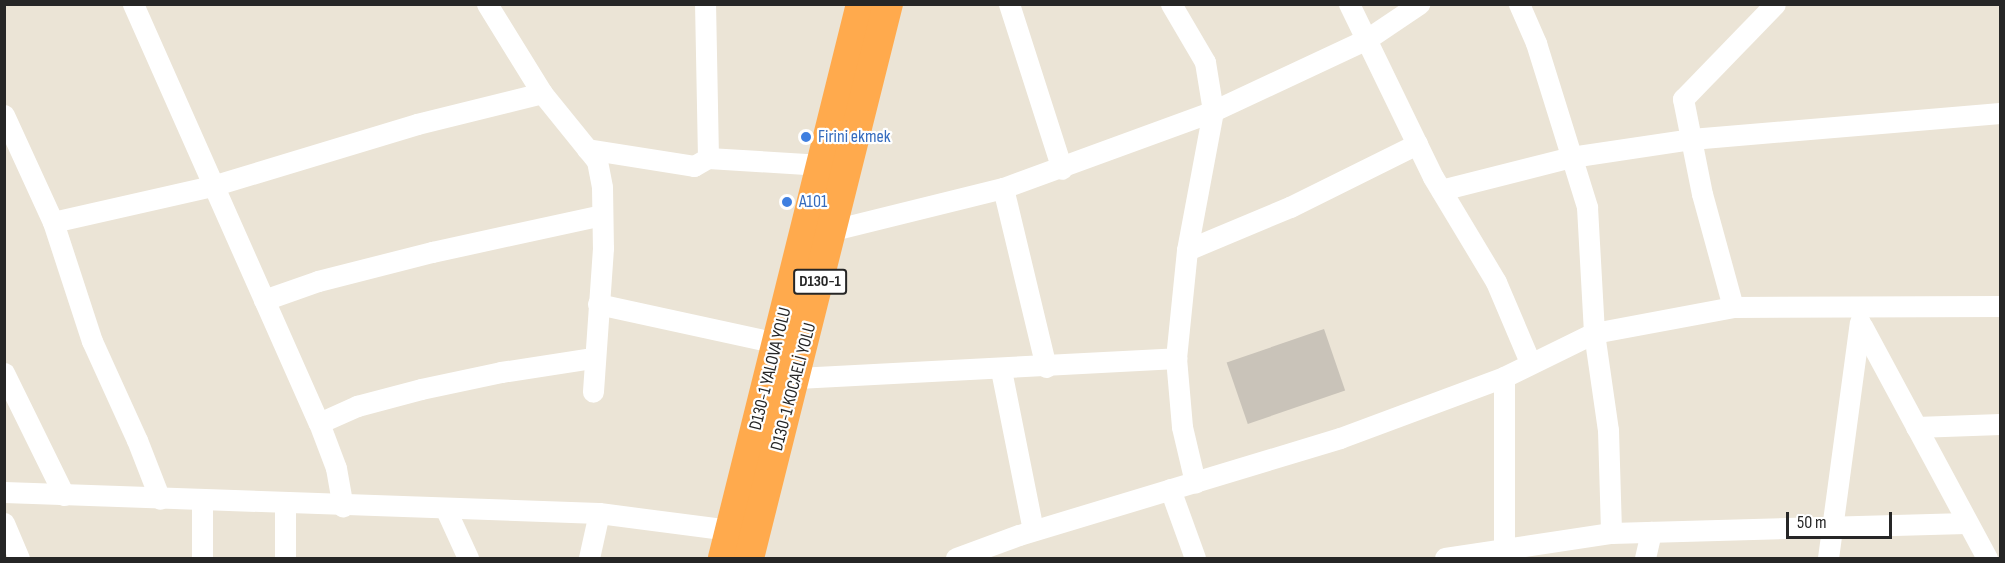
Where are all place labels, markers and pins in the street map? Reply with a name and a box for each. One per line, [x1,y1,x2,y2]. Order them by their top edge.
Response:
place label: Firini ekmek [818,126,891,148]
marker: Firini ekmek [799,130,813,144]
place label: A101 [799,191,827,213]
marker: A101 [780,195,794,209]

